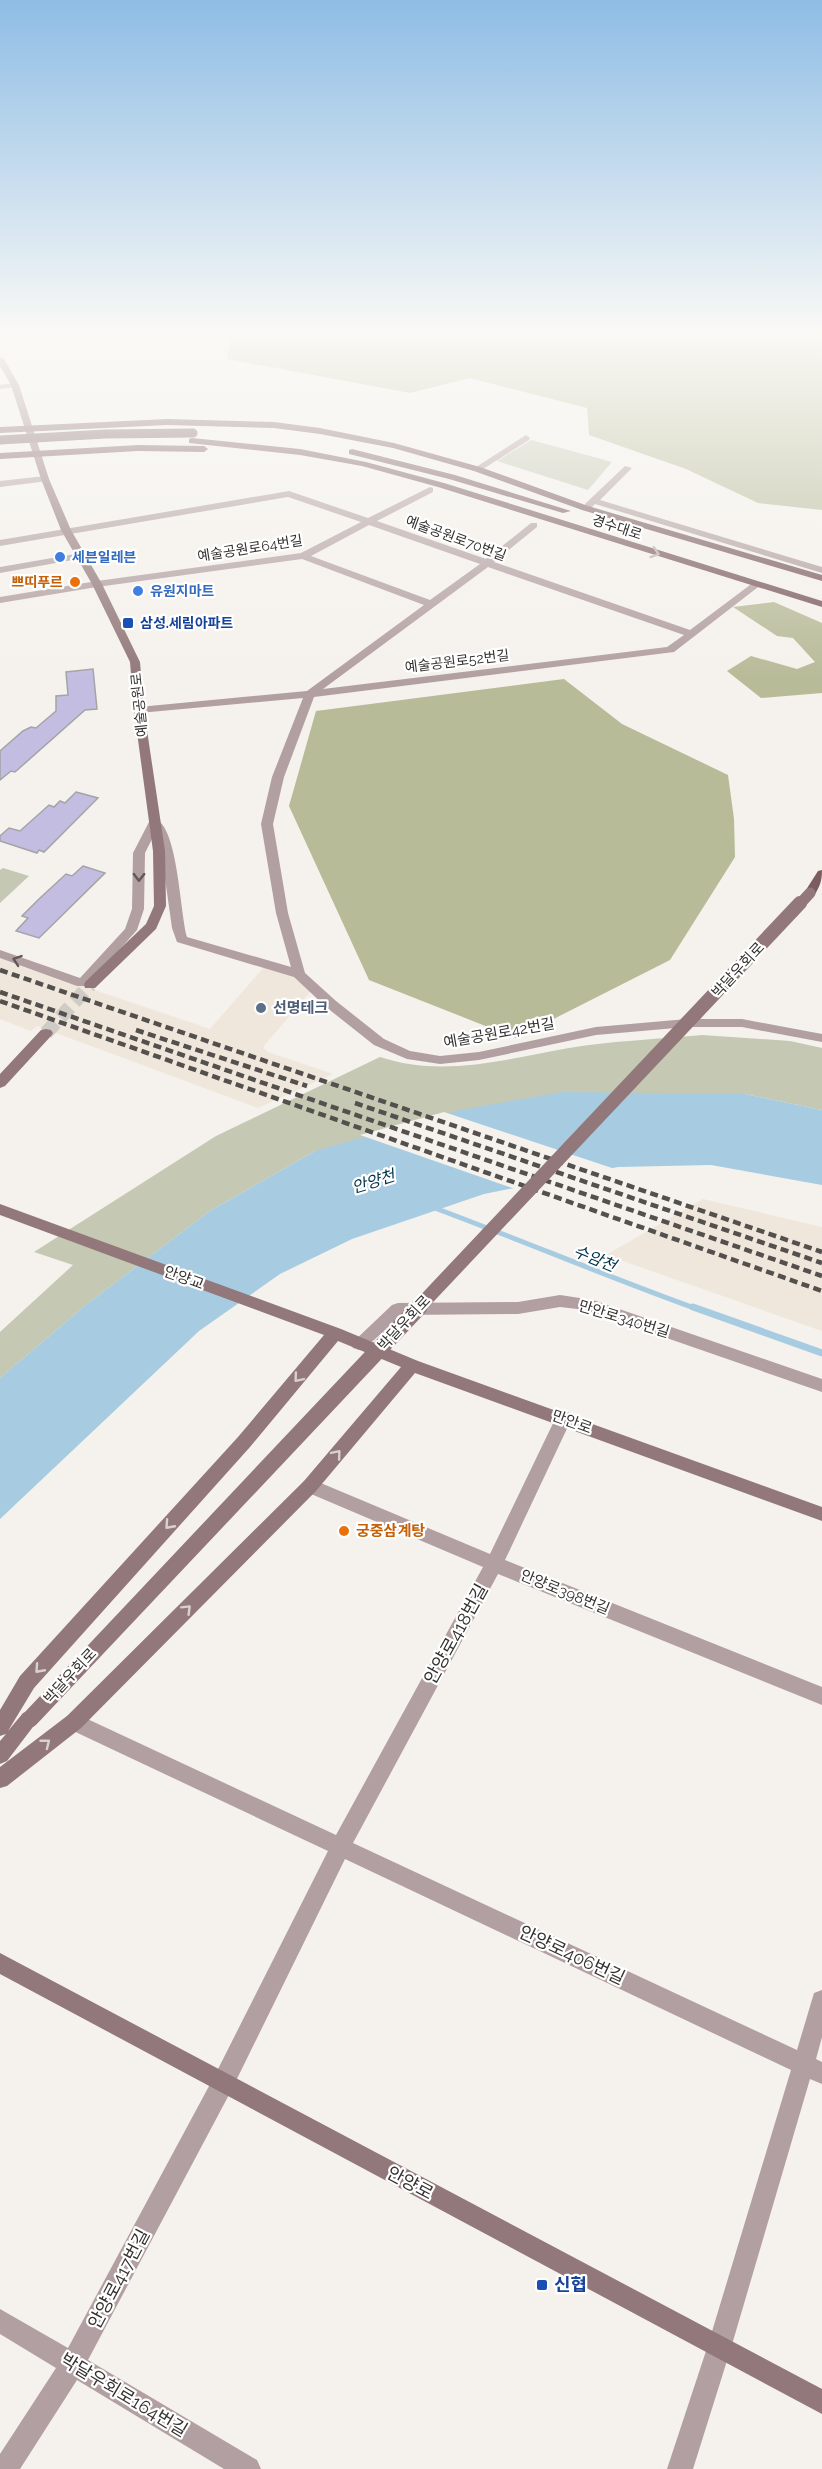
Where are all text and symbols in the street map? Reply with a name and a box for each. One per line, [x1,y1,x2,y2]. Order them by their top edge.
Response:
street label: 경수대로 [590,511,644,543]
street label: 예술공원로70번길 [403,512,509,564]
street label: 예술공원로64번길 [196,532,304,564]
one-way arrow [649,545,660,558]
place label: 세븐일레븐 [72,549,137,565]
marker: 세븐일레븐 [53,550,67,564]
place label: 쁘띠푸르 [11,574,63,590]
marker: 쁘띠푸르 [68,575,82,589]
place label: 유원지마트 [150,583,215,599]
marker: 유원지마트 [131,584,145,598]
place label: 삼성.세림아파트 [140,615,233,631]
marker: 삼성.세림아파트 [121,616,135,630]
street label: 예술공원로52번길 [404,647,510,675]
street label: 예술공원로 [128,672,150,738]
one-way arrow [133,873,145,882]
street label: 박달우회로 [708,939,768,1001]
one-way arrow [12,955,23,968]
place label: 선명테크 [273,999,328,1017]
marker: 선명테크 [254,1001,268,1015]
street label: 예술공원로42번길 [442,1014,556,1052]
water label: 안양천 [349,1165,399,1197]
water label: 수암천 [571,1241,621,1276]
street label: 안양교 [161,1262,207,1294]
street label: 박달우회로 [374,1292,434,1354]
street label: 만안로340번길 [576,1297,672,1341]
one-way arrow [294,1371,305,1382]
street label: 만안로 [549,1406,595,1438]
one-way arrow [330,1449,341,1460]
one-way arrow [165,1518,176,1528]
place label: 궁중삼계탕 [356,1522,425,1540]
marker: 궁중삼계탕 [337,1524,351,1538]
street label: 안양로398번길 [518,1566,612,1618]
street label: 안양로418번길 [419,1580,492,1687]
one-way arrow [180,1605,191,1615]
street label: 박달우회로 [40,1645,100,1707]
one-way arrow [35,1662,46,1673]
one-way arrow [39,1740,50,1751]
street label: 안양로406번길 [516,1921,629,1988]
street label: 안양로 [383,2162,437,2203]
street label: 안양로417번길 [83,2225,154,2332]
place label: 신협 [554,2274,587,2295]
marker: 신협 [535,2278,549,2292]
street label: 박달우회로164번길 [57,2348,192,2441]

